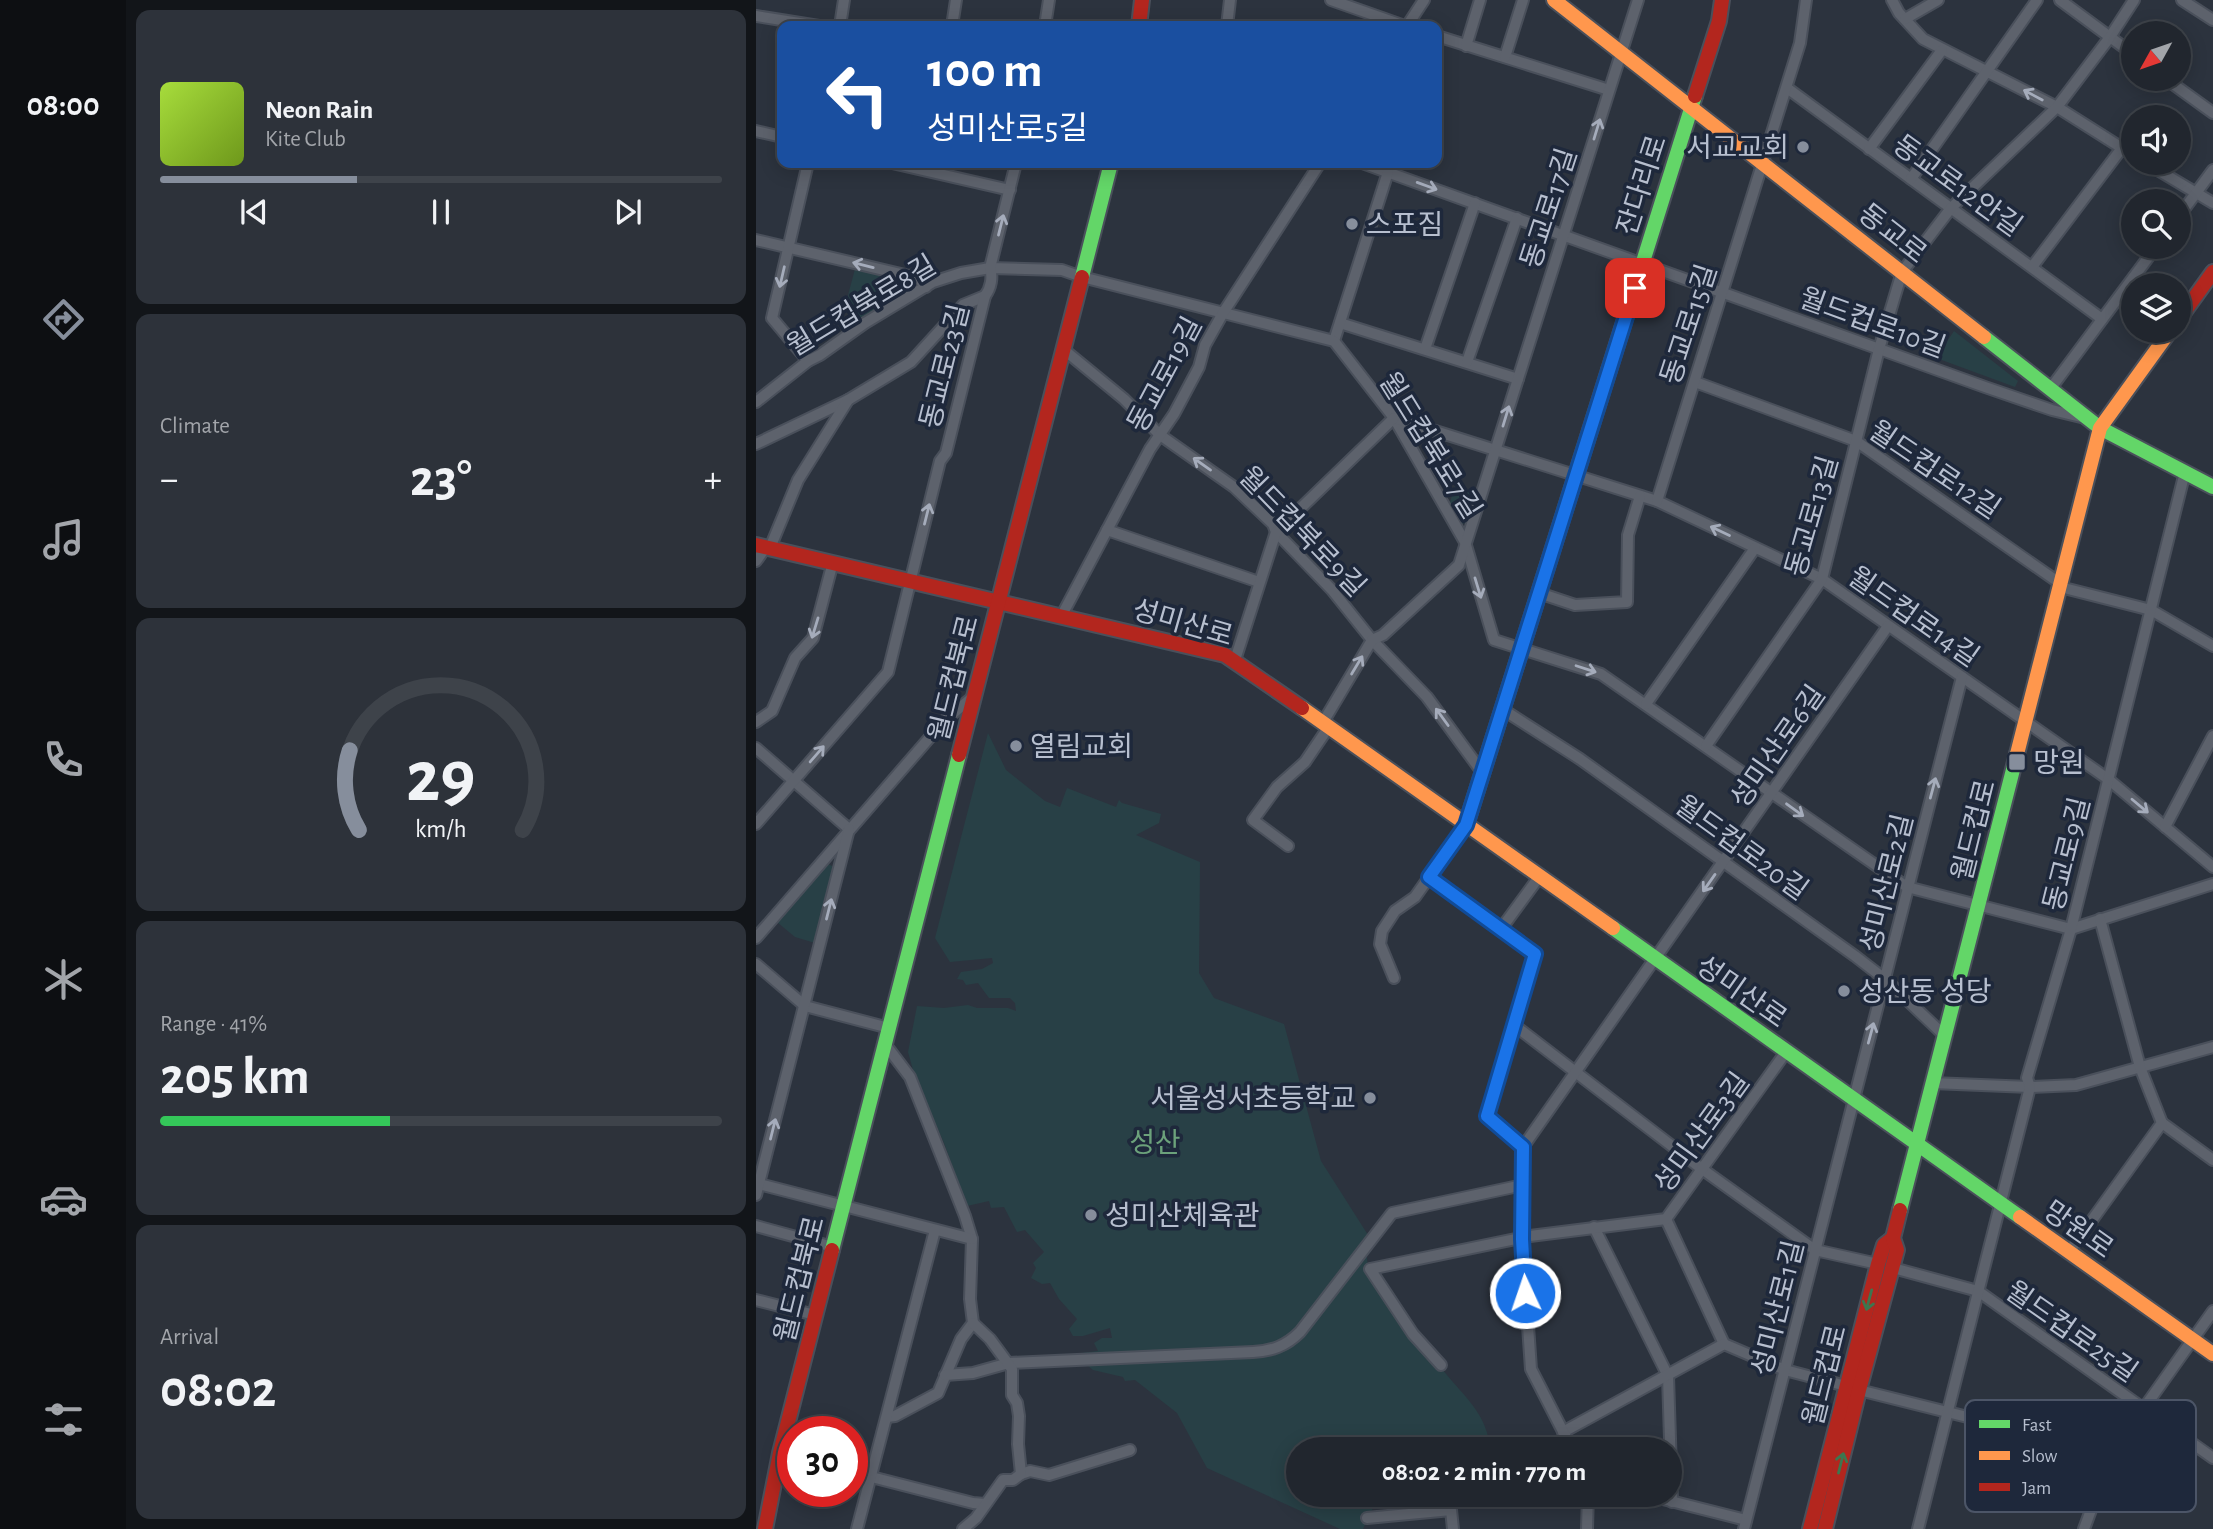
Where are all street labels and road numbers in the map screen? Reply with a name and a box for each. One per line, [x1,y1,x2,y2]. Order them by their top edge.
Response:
street label: 동교로12안길 [1887,127,2029,243]
street label: 잔다리로 [1612,132,1672,239]
street label: 동교로17길 [1515,145,1582,272]
street label: 동교로 [1852,196,1934,270]
street label: 월드컵북로8길 [782,250,941,362]
street label: 동교로15길 [1655,261,1722,388]
street label: 월드컵로10길 [1796,283,1950,363]
street label: 동교로23길 [915,301,975,432]
street label: 동교로19길 [1122,312,1208,437]
street label: 월드컵북로7길 [1373,367,1487,524]
street label: 월드컵로12길 [1863,415,2005,525]
street label: 동교로13길 [1780,452,1843,580]
street label: 월드컵북로9길 [1233,461,1371,602]
street label: 월드컵로14길 [1843,561,1984,673]
street label: 성미산로 [1129,594,1236,652]
street label: 월드컵북로 [924,612,984,744]
street label: 성미산로6길 [1725,680,1831,813]
street label: 월드컵로 [1947,777,2001,884]
street label: 월드컵로20길 [1669,790,1813,906]
street label: 동교로9길 [2038,794,2096,914]
street label: 성미산로2길 [1855,811,1919,956]
street label: 성미산로 [1691,950,1792,1034]
street label: 성미산로3길 [1648,1067,1755,1198]
street label: 망원로 [2038,1195,2119,1264]
street label: 월드컵북로 [770,1213,830,1345]
street label: 성미산로1길 [1747,1237,1809,1379]
street label: 월드컵로25길 [2000,1276,2143,1388]
street label: 월드컵로 [1798,1322,1852,1429]

